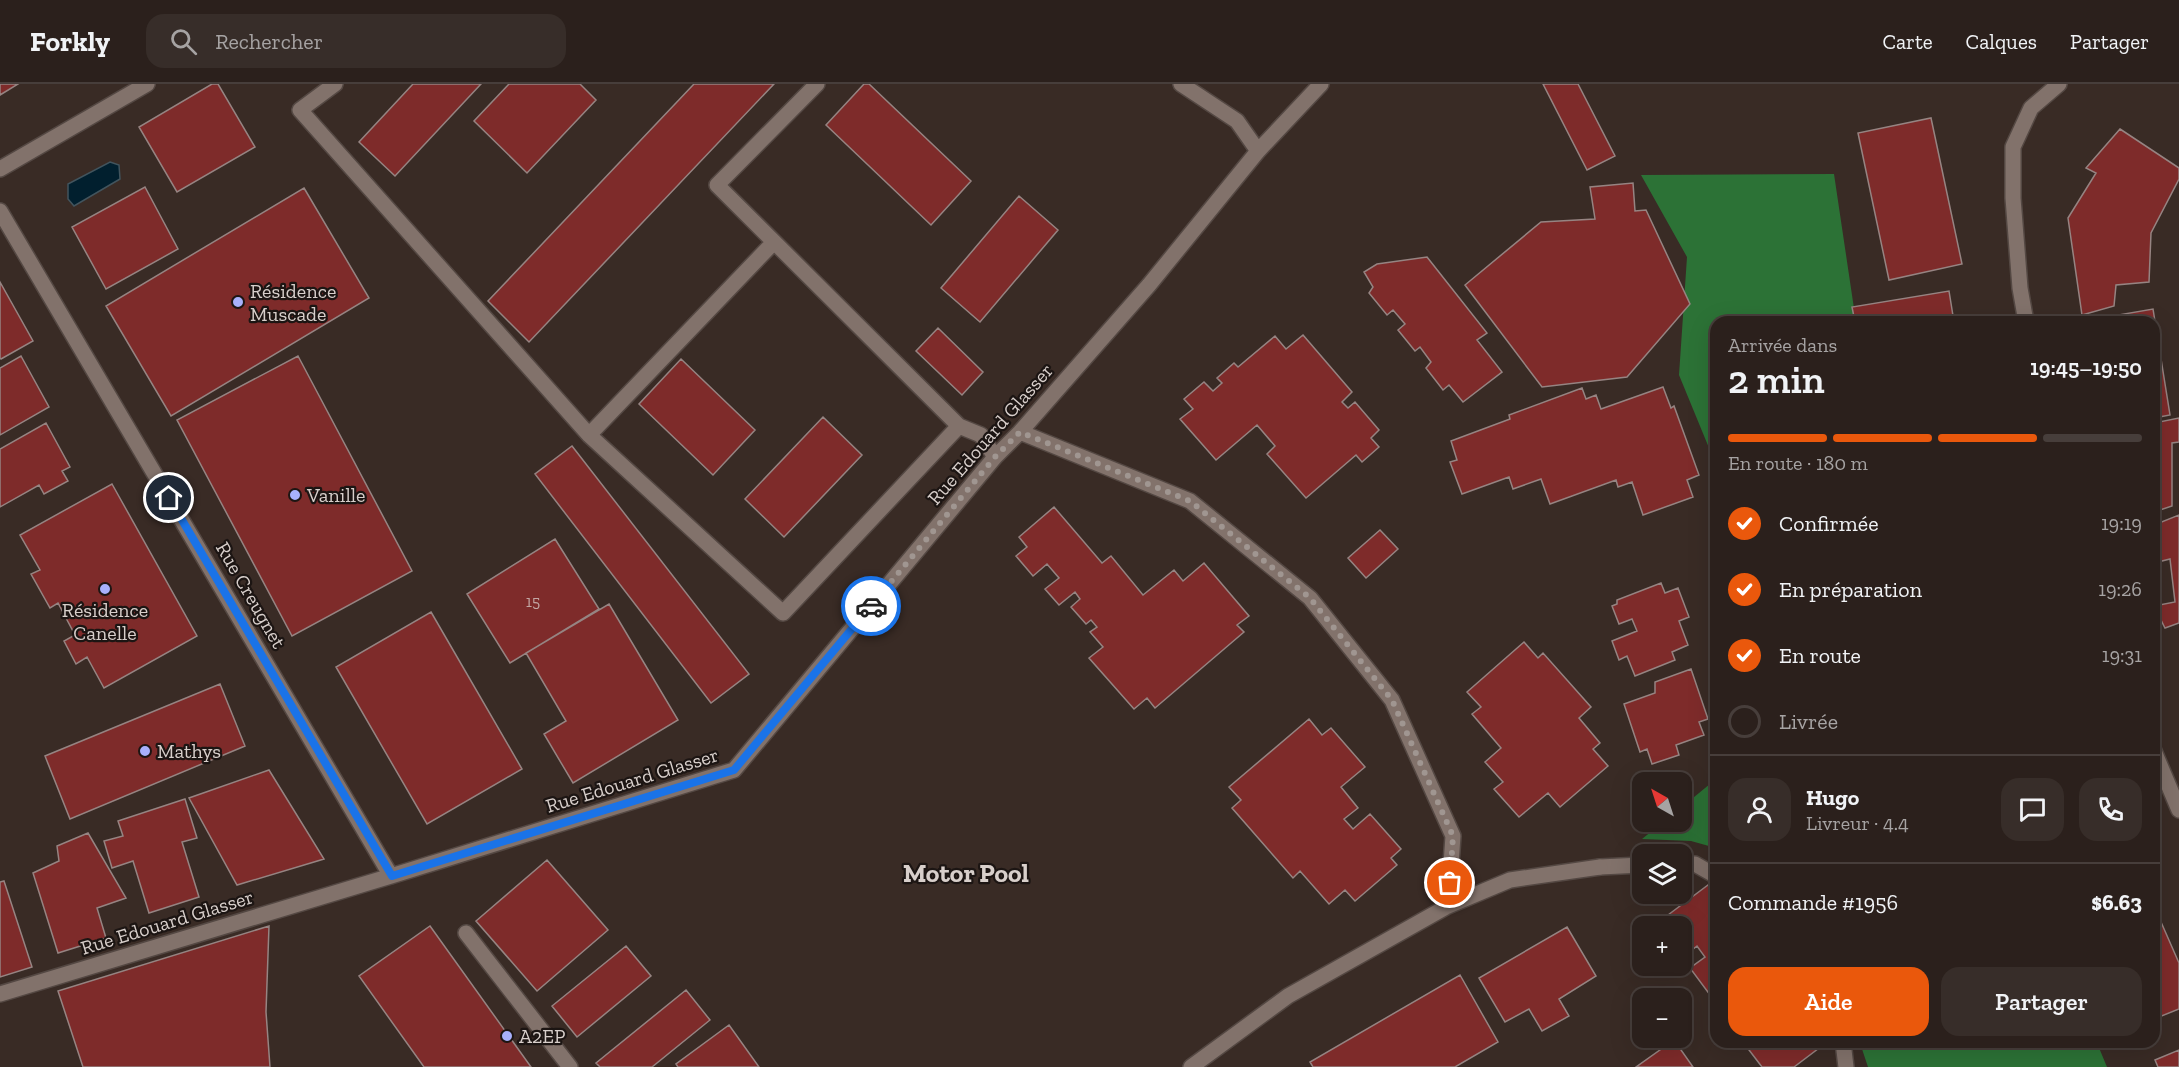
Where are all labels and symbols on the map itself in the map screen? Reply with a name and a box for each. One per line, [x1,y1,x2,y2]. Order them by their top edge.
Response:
place label: Résidence Muscade [250,279,336,326]
marker: Résidence Muscade [231,295,245,309]
street label: Rue Edouard Glasser [922,358,1058,510]
pin [143,472,194,523]
place label: Vanille [306,483,365,507]
marker: Vanille [288,488,302,502]
street label: Rue Creugnet [211,538,291,653]
courier [841,576,901,636]
marker: Résidence Canelle [98,582,112,596]
house number: 15 [526,592,540,611]
place label: Résidence Canelle [62,598,148,645]
place label: Mathys [157,739,221,763]
street label: Rue Edouard Glasser [543,742,721,818]
marker: Mathys [138,744,152,758]
north arrow [1632,772,1692,832]
district label: Motor Pool [903,857,1029,889]
pin [1424,857,1475,908]
street label: Rue Edouard Glasser [78,884,256,960]
place label: A2EP [519,1024,566,1048]
marker: A2EP [500,1029,514,1043]

